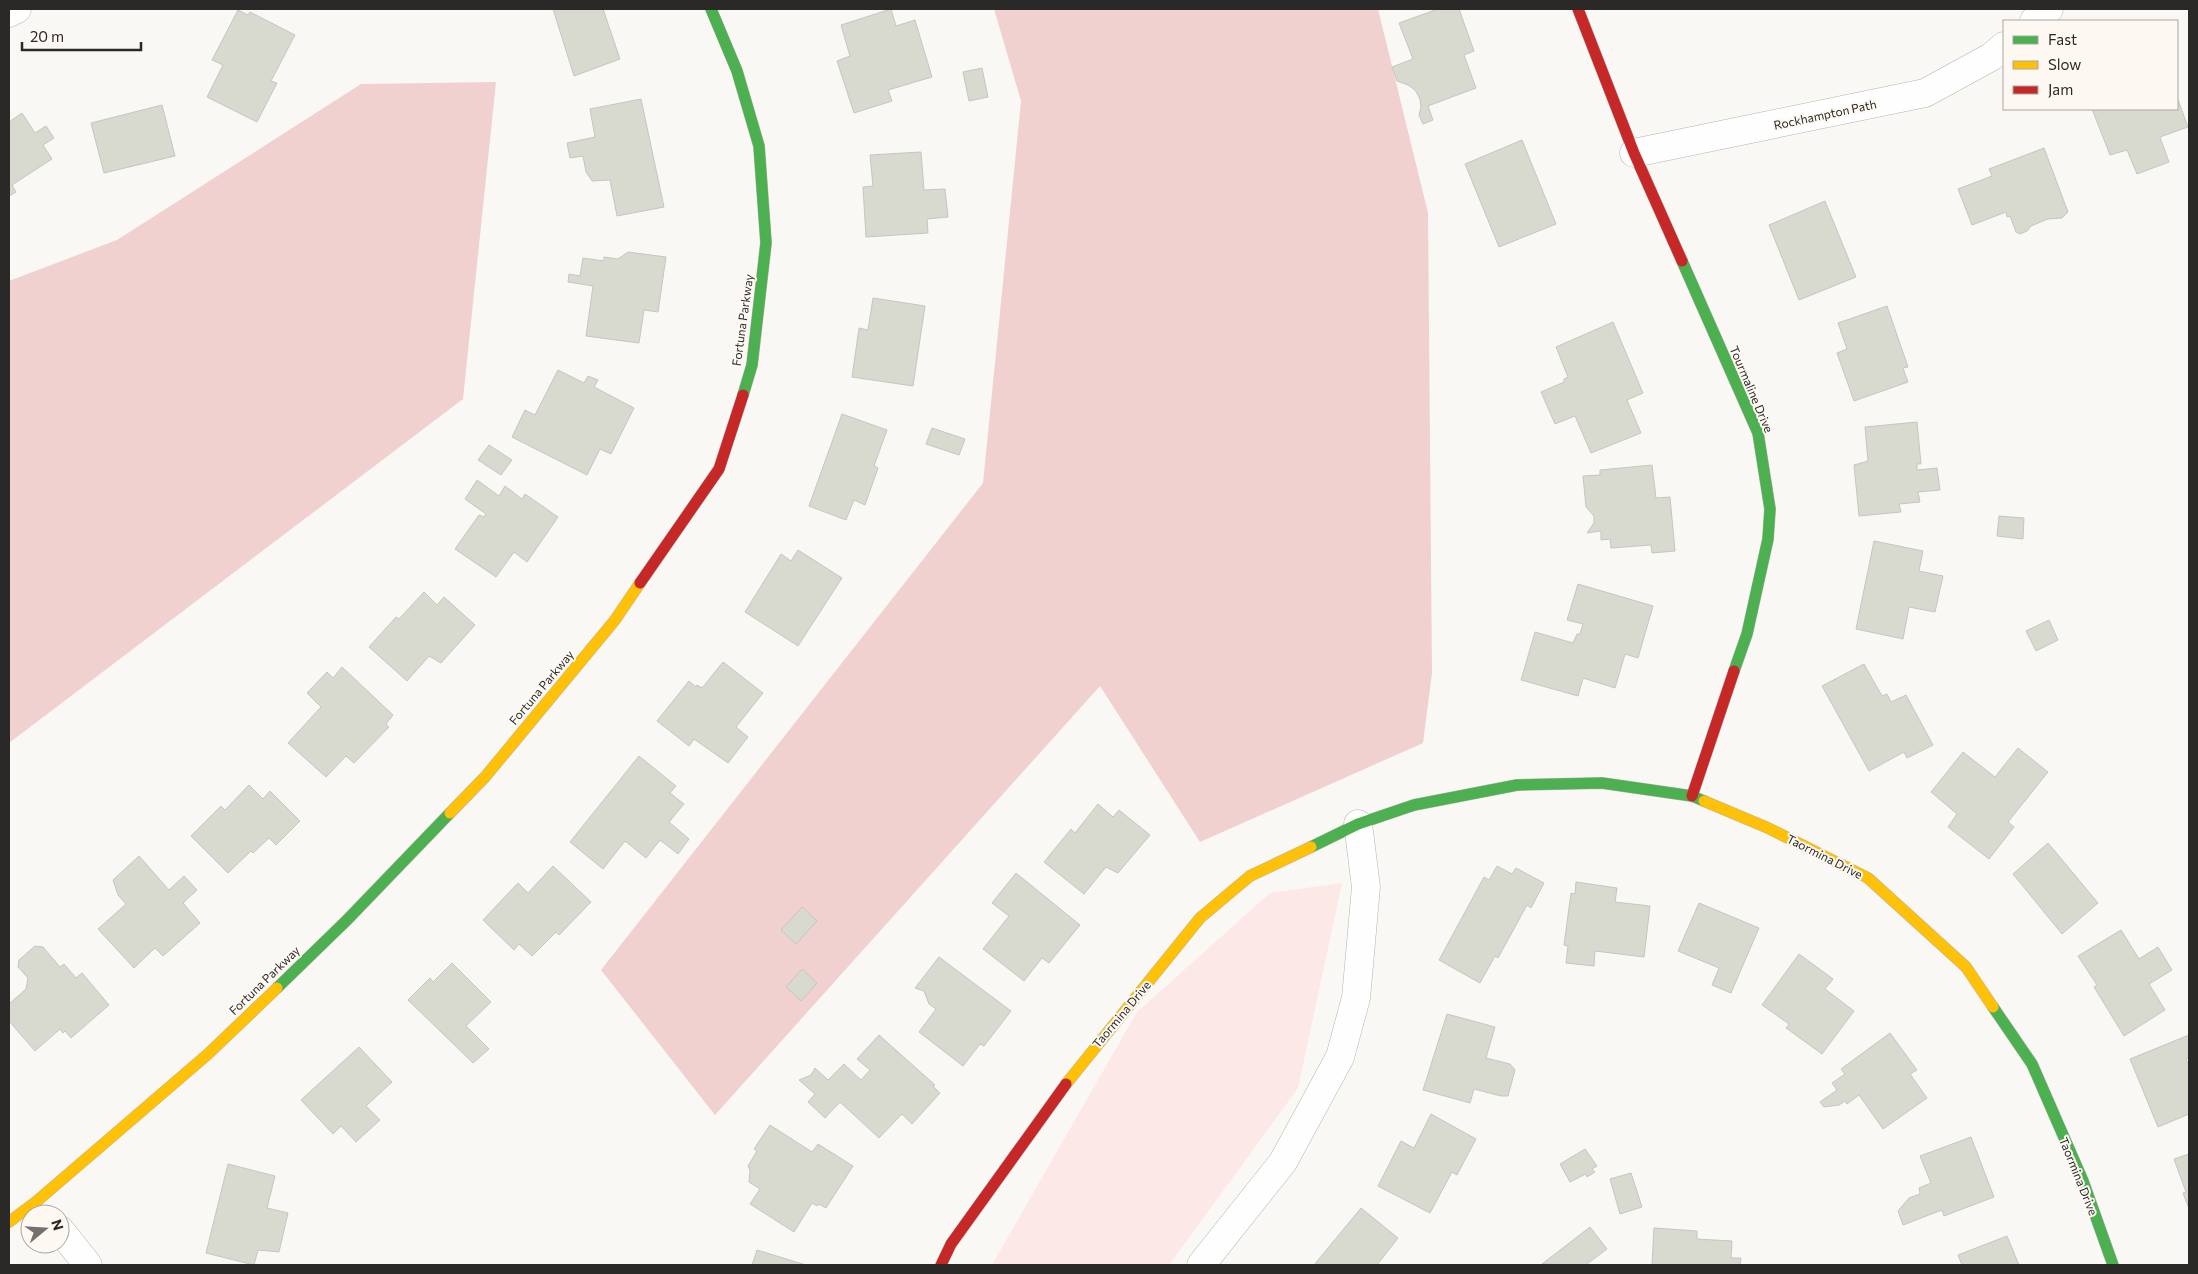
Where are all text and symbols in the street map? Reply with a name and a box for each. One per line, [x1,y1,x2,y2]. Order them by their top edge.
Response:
scale bar [22,20,141,52]
legend [2003,20,2178,110]
text: 20 m [30,27,64,45]
text: Fast [2048,30,2077,48]
text: Slow [2048,55,2081,73]
text: Jam [2048,80,2073,98]
street label: Rockhampton Path [1772,96,1878,132]
street label: Fortuna Parkway [729,273,755,367]
street label: Tourmaline Drive [1727,344,1777,434]
street label: Fortuna Parkway [506,647,576,727]
street label: Taormina Drive [1785,831,1865,881]
street label: Fortuna Parkway [226,943,302,1017]
street label: Taormina Drive [1089,978,1153,1050]
street label: Taormina Drive [2057,1135,2101,1217]
north arrow [20,1204,70,1254]
text: N [48,1217,68,1232]

